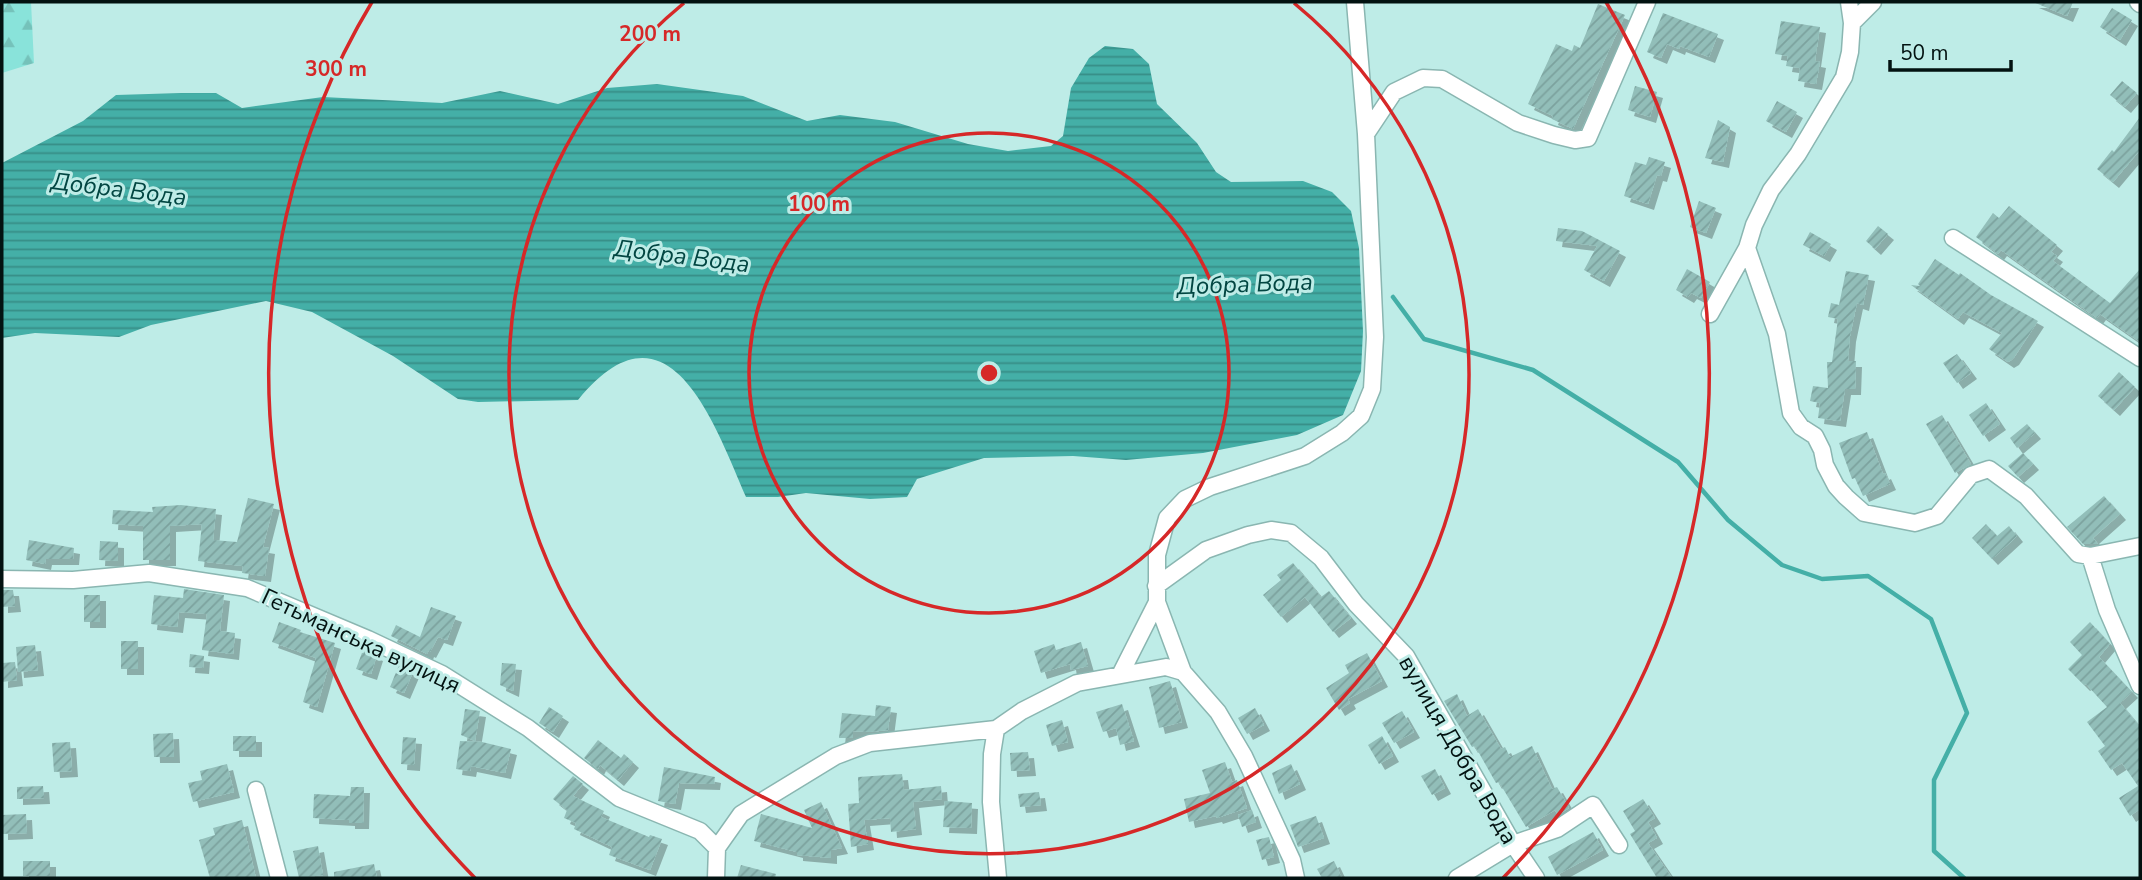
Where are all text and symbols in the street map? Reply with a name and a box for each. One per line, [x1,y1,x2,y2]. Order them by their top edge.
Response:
text: 200 m [619,20,681,48]
scale bar [1890,28,2011,72]
text: 50 m [1900,39,1949,67]
text: 300 m [305,55,367,83]
water label: Добра Вода [48,165,189,213]
text: 100 m [788,190,850,218]
water label: Добра Вода [611,232,752,280]
water label: Добра Вода [1174,266,1314,302]
centre of rings [977,361,1001,385]
street label: Гетьманська вулиця [256,581,466,701]
street label: вулиця Добра Вода [1391,650,1525,850]

